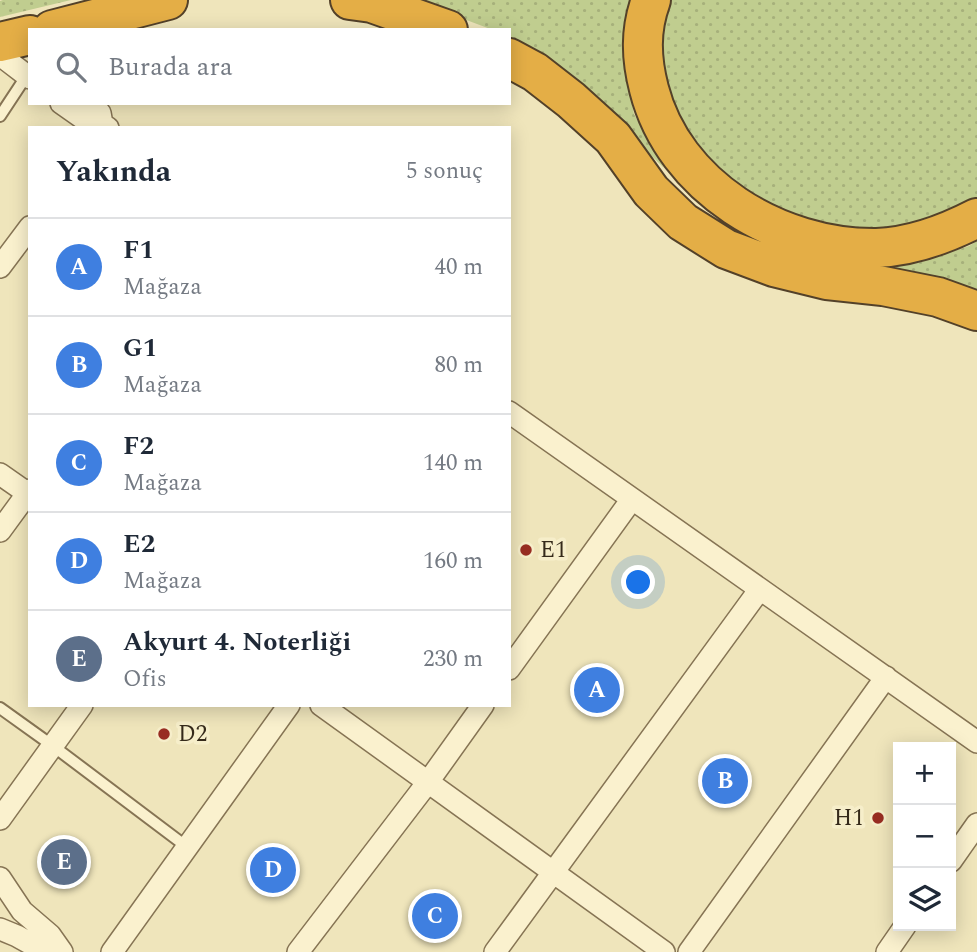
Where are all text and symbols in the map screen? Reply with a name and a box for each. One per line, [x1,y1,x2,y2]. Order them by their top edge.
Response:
search box [28,28,511,105]
text: Burada ara [108,47,233,87]
icon: search [52,48,90,86]
text: Yakında [56,149,171,195]
text: 5 sonuç [406,154,483,189]
text: F1 [123,230,154,270]
text: A [70,250,88,285]
text: 40 m [434,250,483,285]
text: Mağaza [123,270,202,305]
text: G1 [123,328,157,368]
text: B [71,348,87,383]
text: 80 m [434,348,483,383]
text: Mağaza [123,368,202,403]
text: F2 [123,426,154,466]
text: C [71,446,87,481]
text: 140 m [423,446,483,481]
text: Mağaza [123,466,202,501]
text: E2 [123,524,155,564]
place label: E1 [540,533,567,568]
marker: E1 [518,542,534,558]
text: D [70,544,88,579]
text: 160 m [423,544,483,579]
text: Mağaza [123,564,202,599]
your location [621,565,655,599]
text: Akyurt 4. Noterliği [123,622,351,662]
text: E [71,642,87,677]
text: 230 m [423,642,483,677]
text: Ofis [123,662,167,697]
pin: A [574,664,620,716]
place label: D2 [178,717,207,752]
marker: D2 [156,726,172,742]
map controls [893,742,956,931]
button: + [893,742,956,805]
pin: B [702,755,748,807]
place label: H1 [834,801,864,836]
button: − [893,805,956,868]
marker: H1 [870,810,886,826]
pin: E [41,836,87,888]
pin: D [250,844,296,896]
button: layers [893,868,956,931]
pin: C [412,890,458,942]

